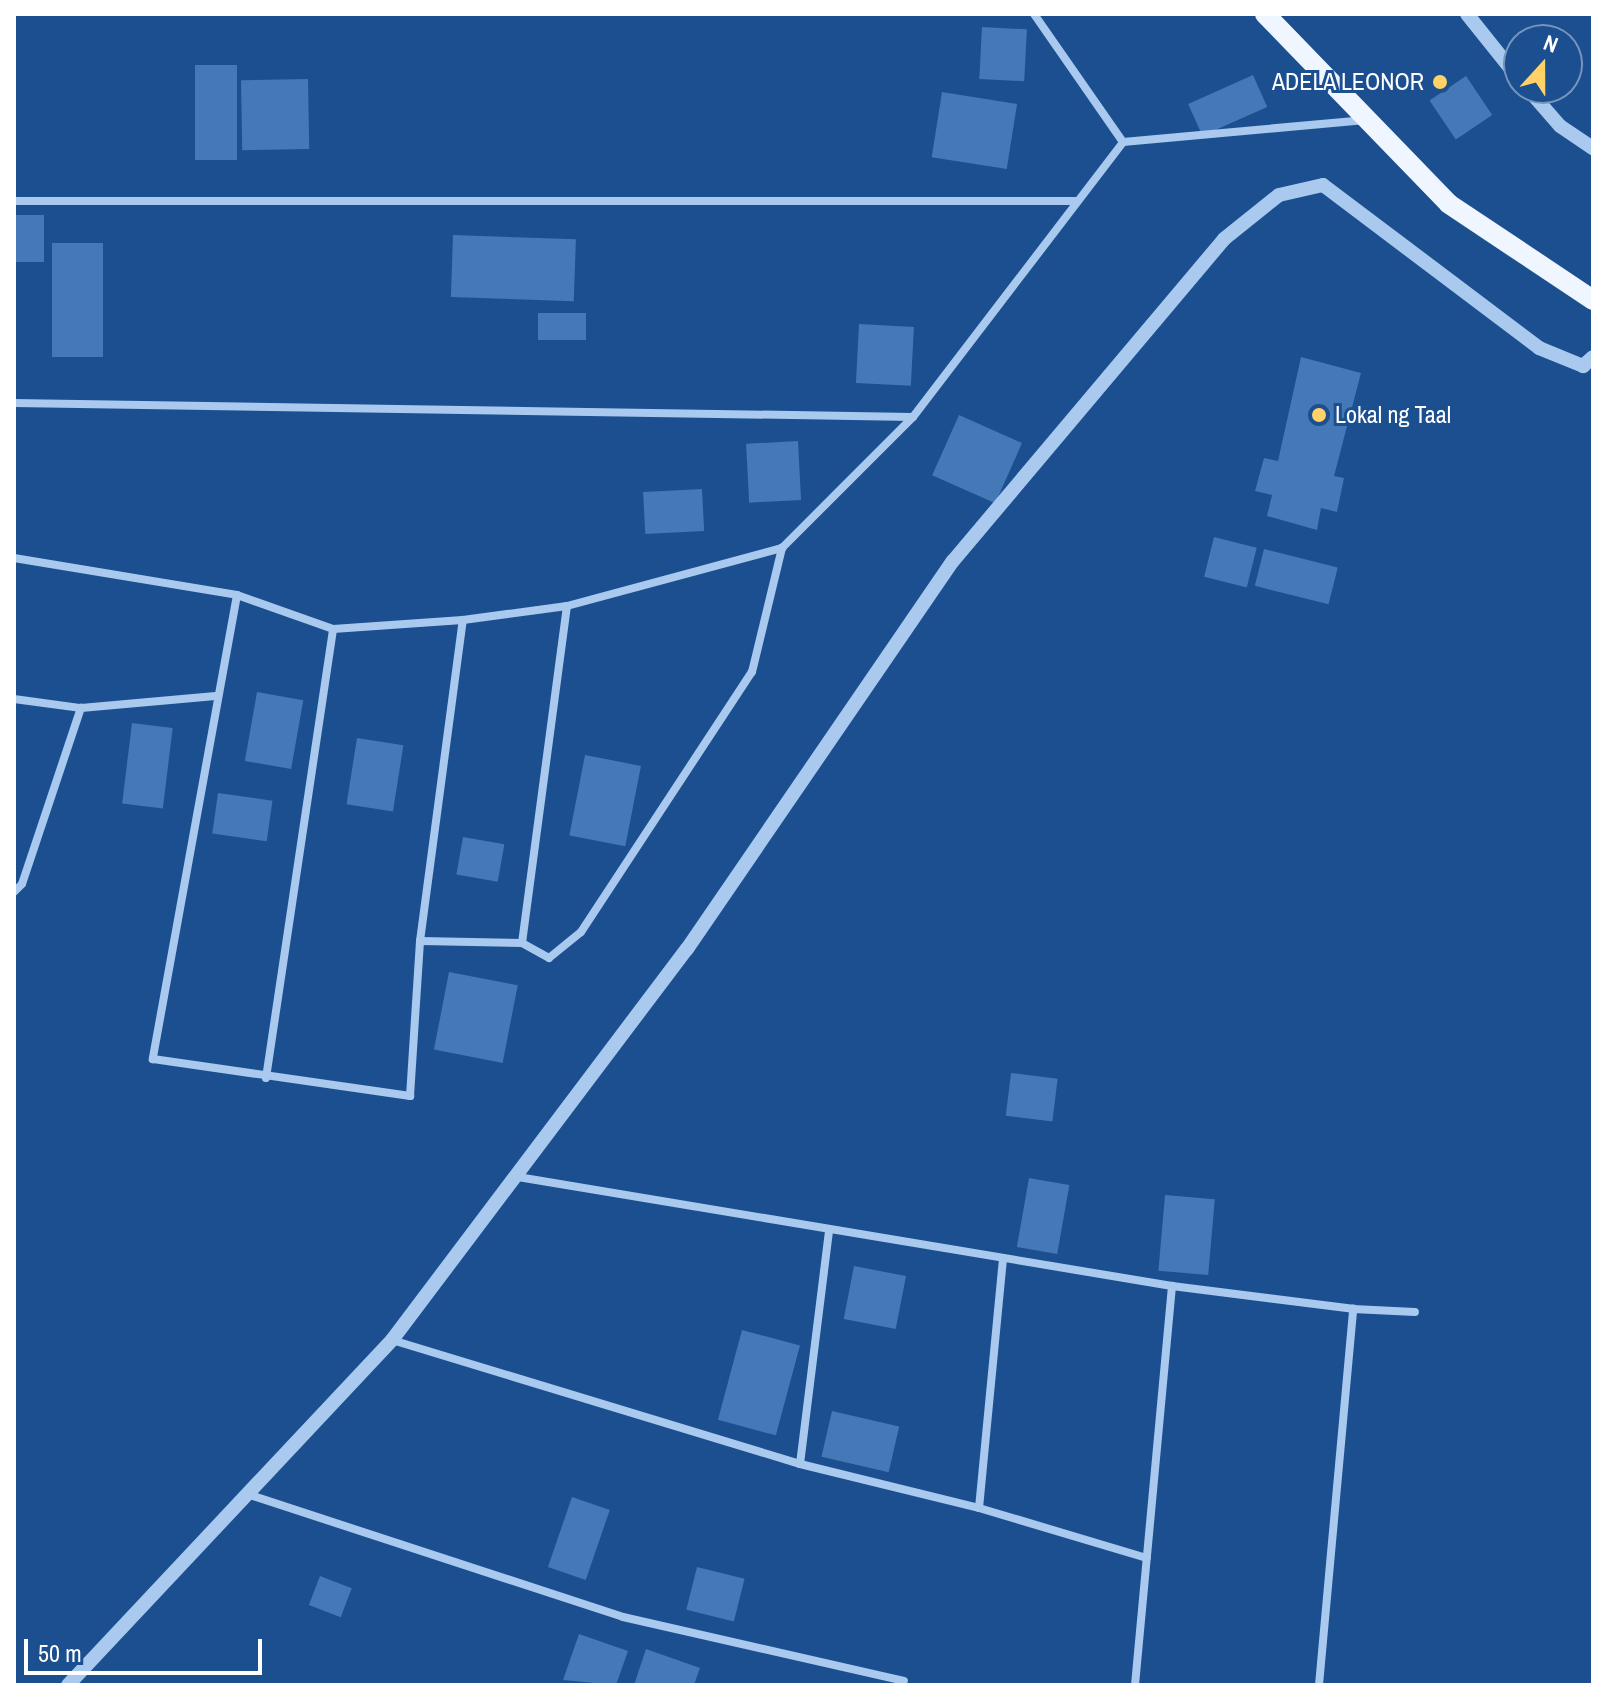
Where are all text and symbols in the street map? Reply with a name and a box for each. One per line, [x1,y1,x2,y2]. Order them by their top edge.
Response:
north arrow [1503,24,1583,104]
text: N [1539,27,1562,60]
place label: ADELA LEONOR [1271,68,1424,96]
marker: ADELA LEONOR [1431,73,1449,91]
place label: Lokal ng Taal [1335,401,1451,429]
marker: Lokal ng Taal [1310,406,1328,424]
scale bar [28,1623,266,1673]
text: 50 m [38,1637,82,1669]

